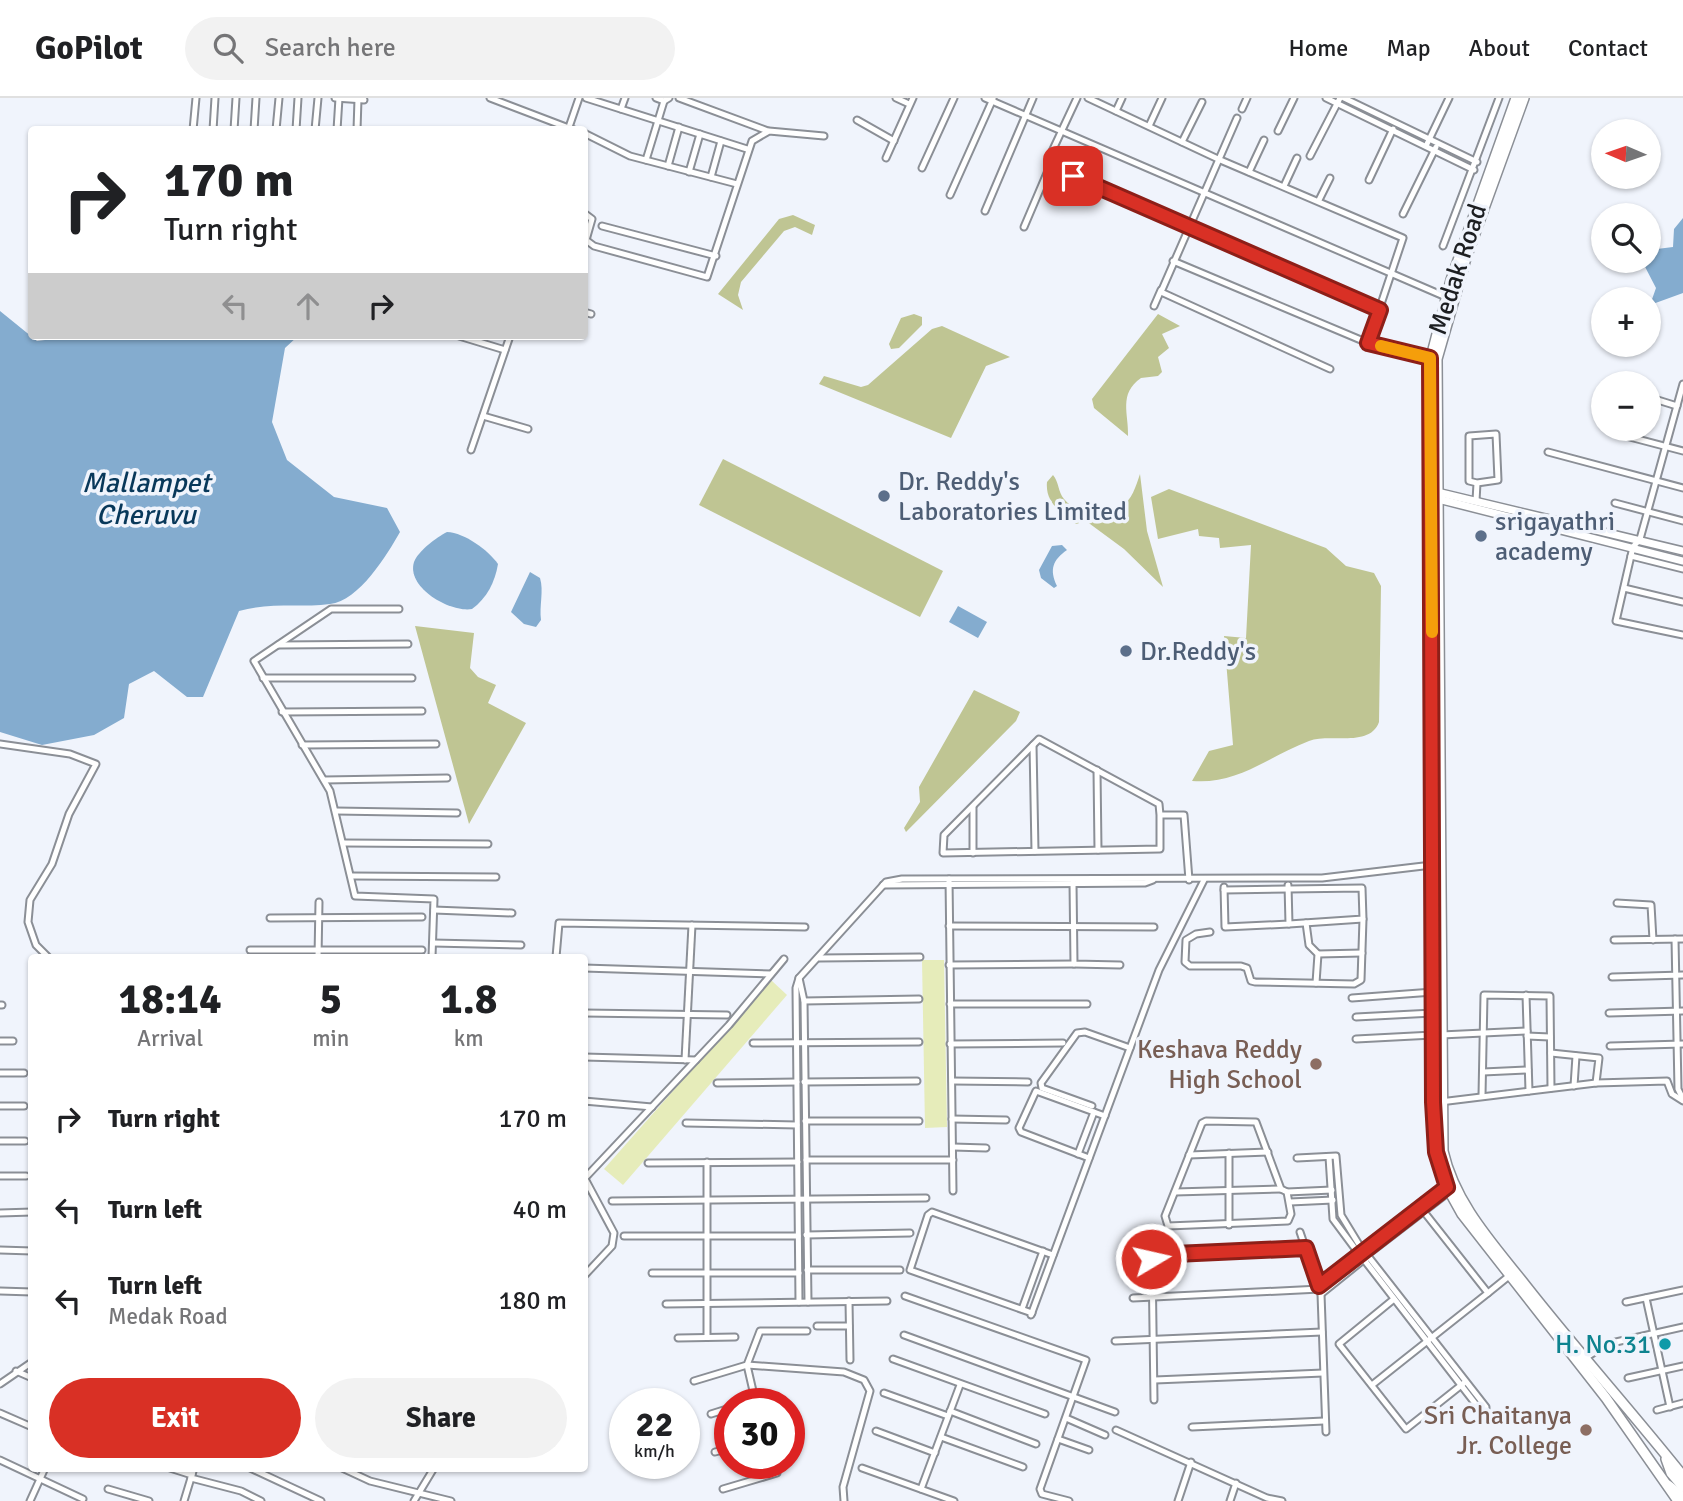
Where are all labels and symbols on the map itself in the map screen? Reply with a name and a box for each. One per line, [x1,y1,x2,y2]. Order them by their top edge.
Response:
north arrow [1591,119,1661,189]
pin [1043,146,1103,206]
street label: Medak Road [1422,200,1494,339]
water label: Mallampet Cheruvu [82,466,213,532]
place label: Dr. Reddy's Laboratories Limited [898,466,1127,528]
marker: Dr. Reddy's Laboratories Limited [876,488,892,504]
place label: srigayathri academy [1495,506,1615,568]
marker: srigayathri academy [1473,528,1489,544]
place label: Dr.Reddy's [1140,636,1256,668]
marker: Dr.Reddy's [1118,643,1134,659]
place label: Keshava Reddy High School [1137,1034,1302,1096]
marker: Keshava Reddy High School [1308,1056,1324,1072]
position arrow [1114,1222,1188,1296]
place label: H. No.31 [1555,1329,1651,1361]
marker: H. No.31 [1657,1336,1673,1352]
speed limit sign: 30 [714,1388,805,1479]
place label: Sri Chaitanya Jr. College [1424,1400,1572,1462]
marker: Sri Chaitanya Jr. College [1578,1422,1594,1438]

